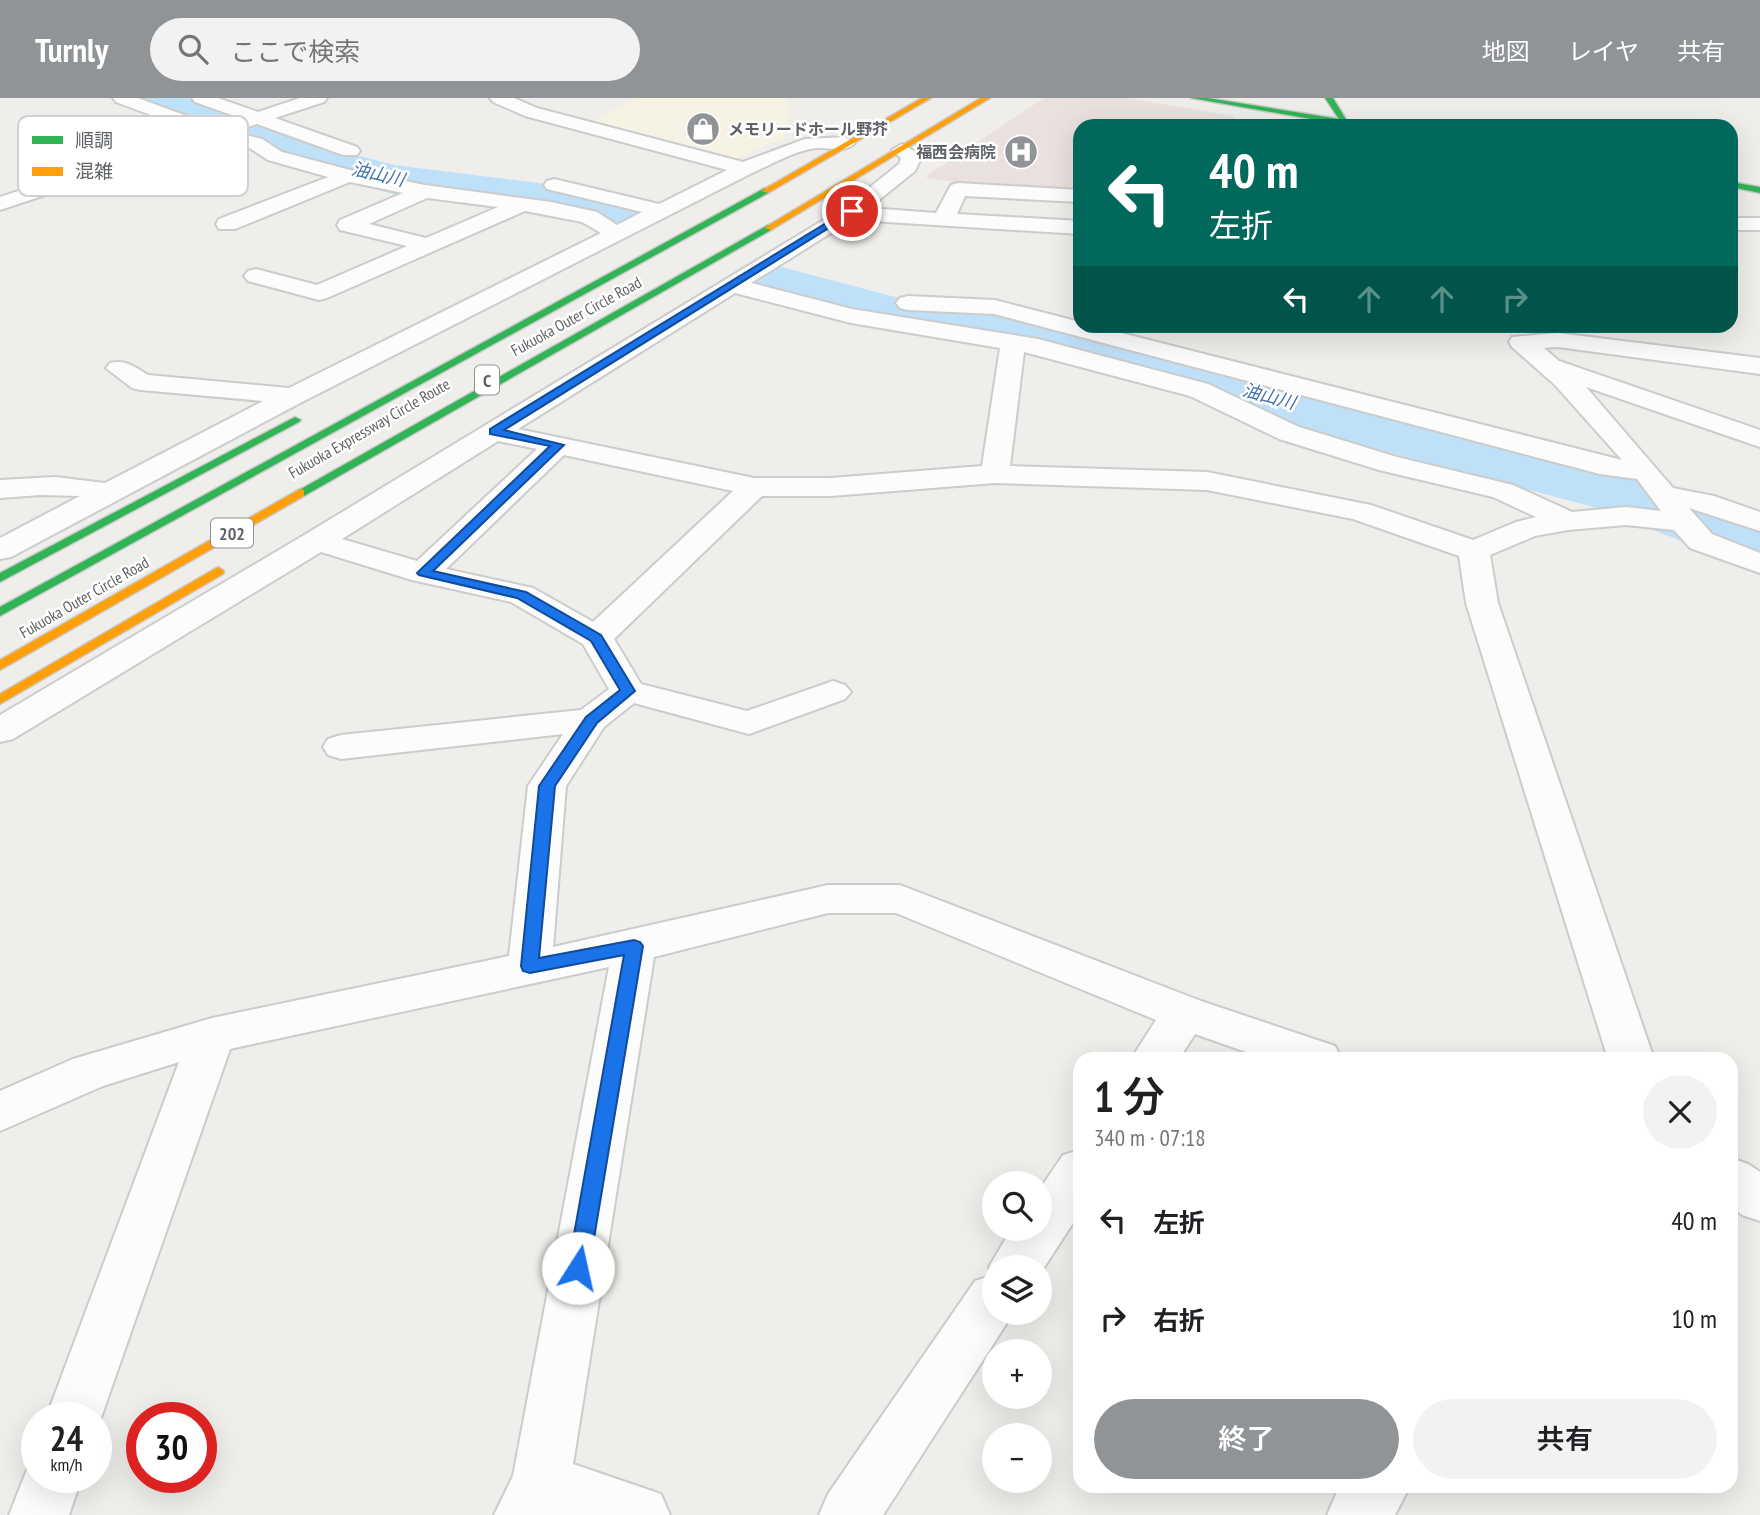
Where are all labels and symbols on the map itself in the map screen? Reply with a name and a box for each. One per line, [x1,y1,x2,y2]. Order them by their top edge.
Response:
shop icon: メモリードホール野芥 [684,110,722,148]
legend [18,116,248,196]
place label: メモリードホール野芥 [728,119,888,139]
text: 順調 [75,128,113,152]
hospital icon: 福西会病院 [1002,133,1040,171]
place label: 福西会病院 [916,142,996,162]
water label: 油山川 [349,157,409,192]
text: 混雑 [75,159,113,183]
pin [822,181,882,241]
street label: Fukuoka Outer Circle Road [507,272,645,360]
road number: C [475,366,499,394]
street label: Fukuoka Expressway Circle Route [285,374,453,482]
water label: 油山川 [1240,378,1300,415]
road number: 202 [211,519,253,548]
street label: Fukuoka Outer Circle Road [16,552,152,642]
position arrow [541,1231,615,1305]
speed limit sign: 30 [126,1402,217,1493]

